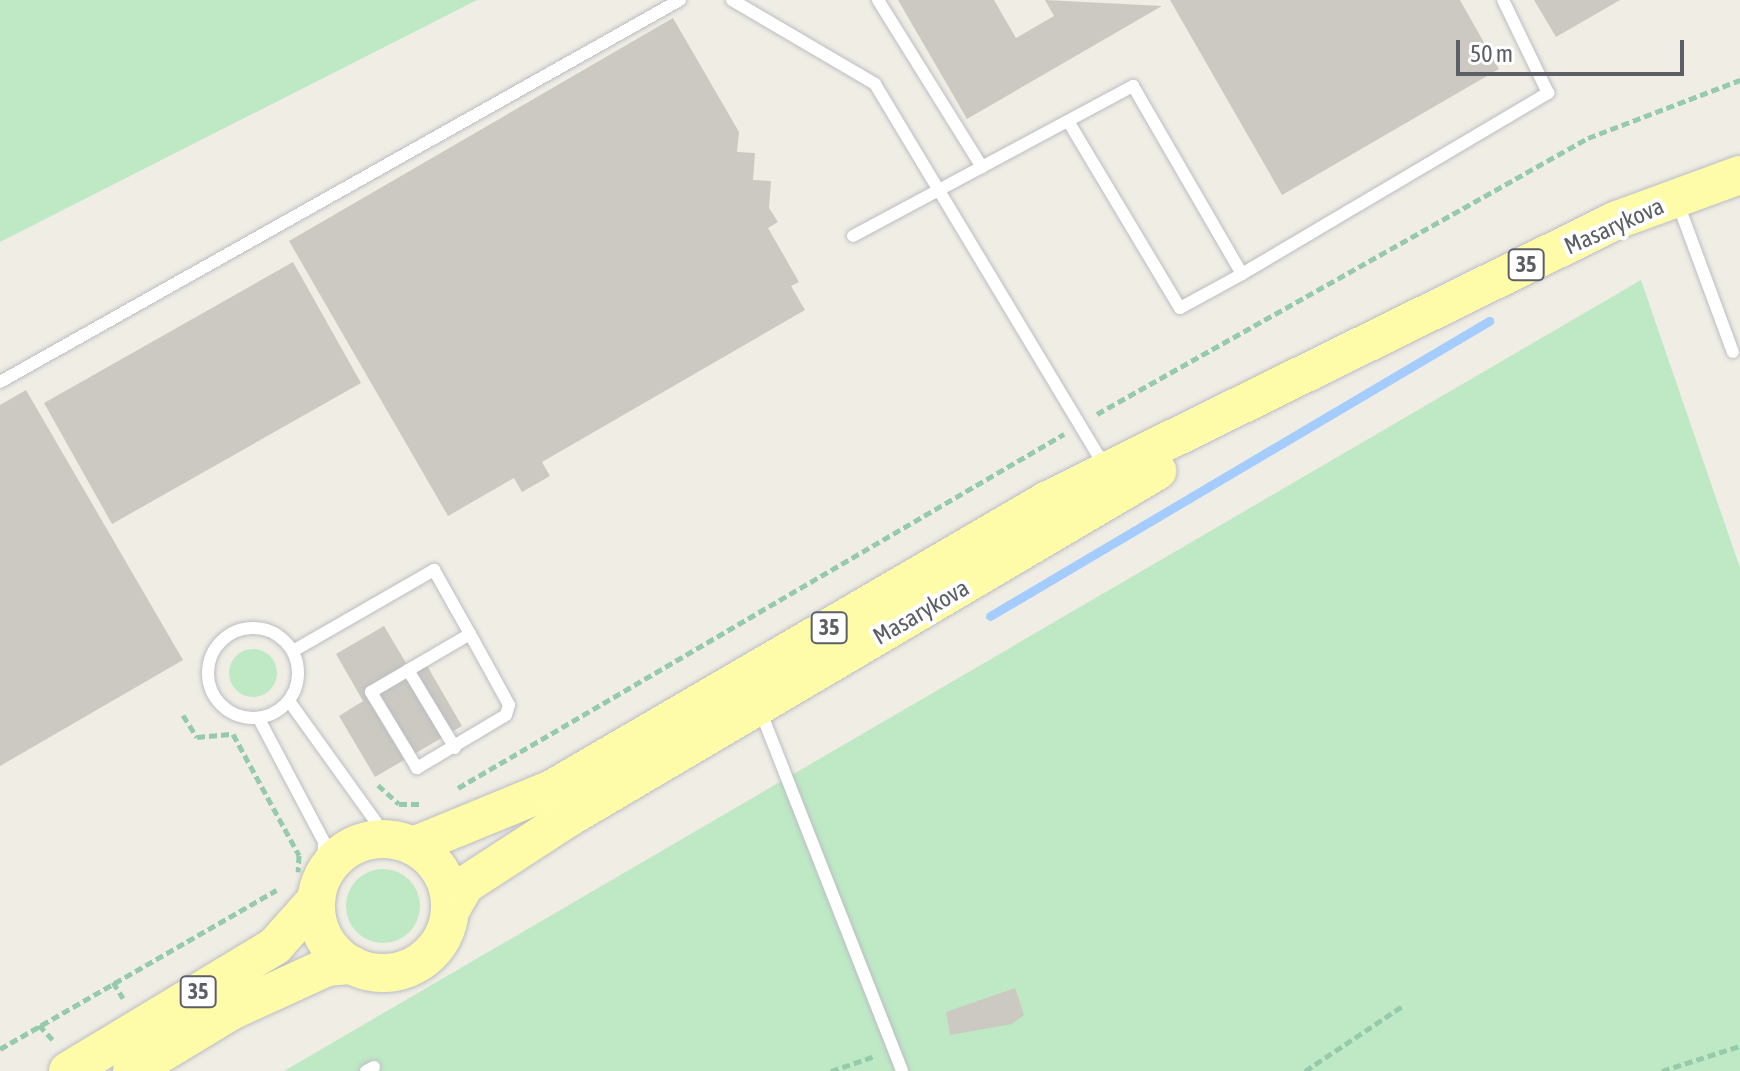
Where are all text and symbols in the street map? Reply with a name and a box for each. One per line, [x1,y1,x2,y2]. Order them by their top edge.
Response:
scale bar [1460,24,1688,74]
text: 50 m [1470,40,1513,67]
street label: Masarykova [1560,191,1668,261]
road number: 35 [1506,247,1546,283]
street label: Masarykova [868,573,974,651]
road number: 35 [809,610,849,646]
road number: 35 [178,974,218,1010]

